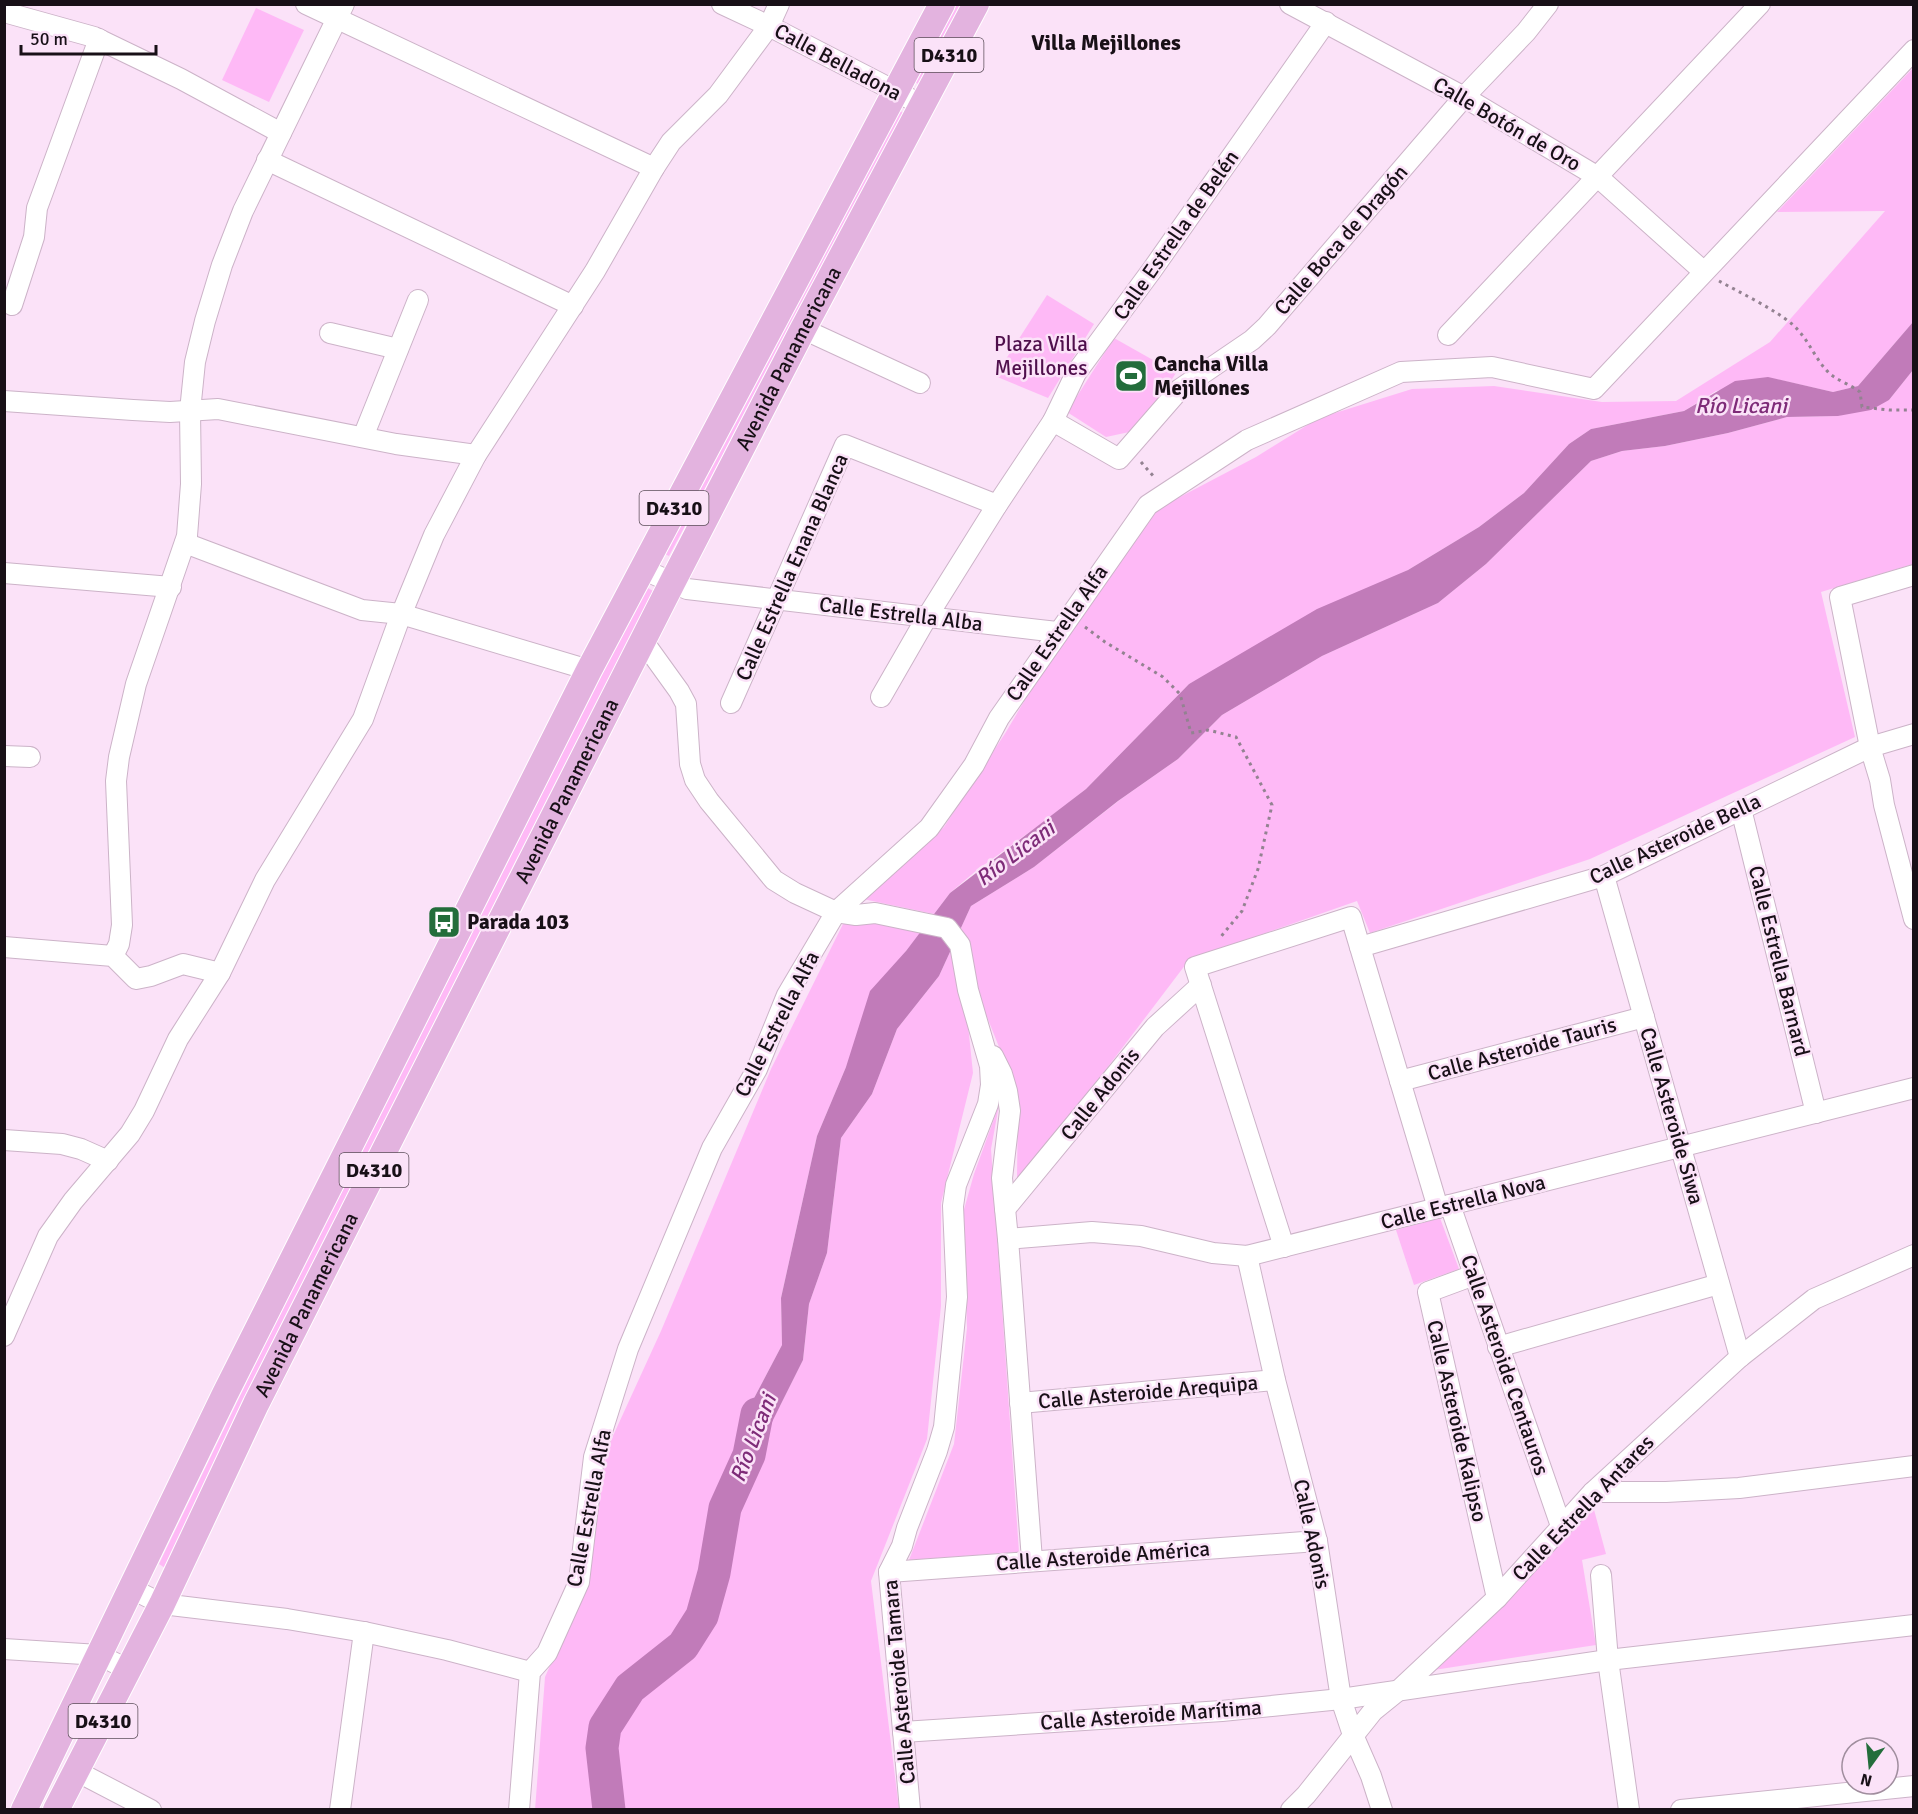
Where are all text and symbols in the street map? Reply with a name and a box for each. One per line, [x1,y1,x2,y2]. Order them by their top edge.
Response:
scale bar [21,18,156,56]
street label: Calle Belladona [770,18,906,106]
text: 50 m [30,28,68,50]
district label: Villa Mejillones [1031,29,1181,56]
road number: D4310 [914,38,984,72]
street label: Calle Botón de Oro [1429,71,1585,177]
street label: Calle Estrella de Belén [1108,145,1244,325]
street label: Calle Boca de Dragón [1269,160,1413,320]
street label: Avenida Panamericana [730,262,847,455]
park label: Plaza Villa Mejillones [994,331,1088,381]
place label: Cancha Villa Mejillones [1154,351,1269,401]
sports icon: Cancha Villa Mejillones [1113,358,1149,394]
water label: Río Licani [1695,392,1789,419]
street label: Calle Estrella Enana Blanca [730,449,854,685]
road number: D4310 [640,491,708,525]
street label: Calle Estrella Alfa [1000,560,1114,706]
street label: Calle Estrella Alba [818,591,984,637]
street label: Avenida Panamericana [509,694,624,888]
street label: Calle Asteroide Bella [1585,788,1765,890]
water label: Río Licani [970,813,1061,891]
street label: Calle Estrella Barnard [1743,863,1815,1059]
bus stop icon: Parada 103 [426,904,462,940]
place label: Parada 103 [467,909,569,935]
street label: Calle Estrella Alfa [729,947,825,1101]
street label: Calle Asteroide Tauris [1425,1011,1619,1087]
street label: Calle Asteroide Siwa [1634,1025,1710,1207]
street label: Calle Adonis [1055,1043,1145,1145]
road number: D4310 [340,1153,409,1187]
street label: Calle Estrella Nova [1378,1169,1548,1235]
street label: Avenida Panamericana [249,1208,364,1401]
street label: Calle Asteroide Centauros [1455,1251,1555,1479]
street label: Calle Asteroide Kalipso [1421,1318,1493,1524]
street label: Calle Asteroide Arequipa [1037,1369,1259,1415]
water label: Río Licani [724,1388,783,1486]
street label: Calle Estrella Alfa [561,1427,617,1589]
street label: Calle Estrella Antares [1507,1429,1659,1587]
street label: Calle Adonis [1288,1477,1336,1591]
street label: Calle Asteroide América [995,1536,1211,1576]
street label: Calle Asteroide Tamara [877,1579,921,1785]
street label: Calle Asteroide Marítima [1039,1694,1263,1736]
road number: D4310 [68,1704,138,1738]
north arrow [1840,1736,1900,1796]
text: N [1858,1768,1874,1791]

